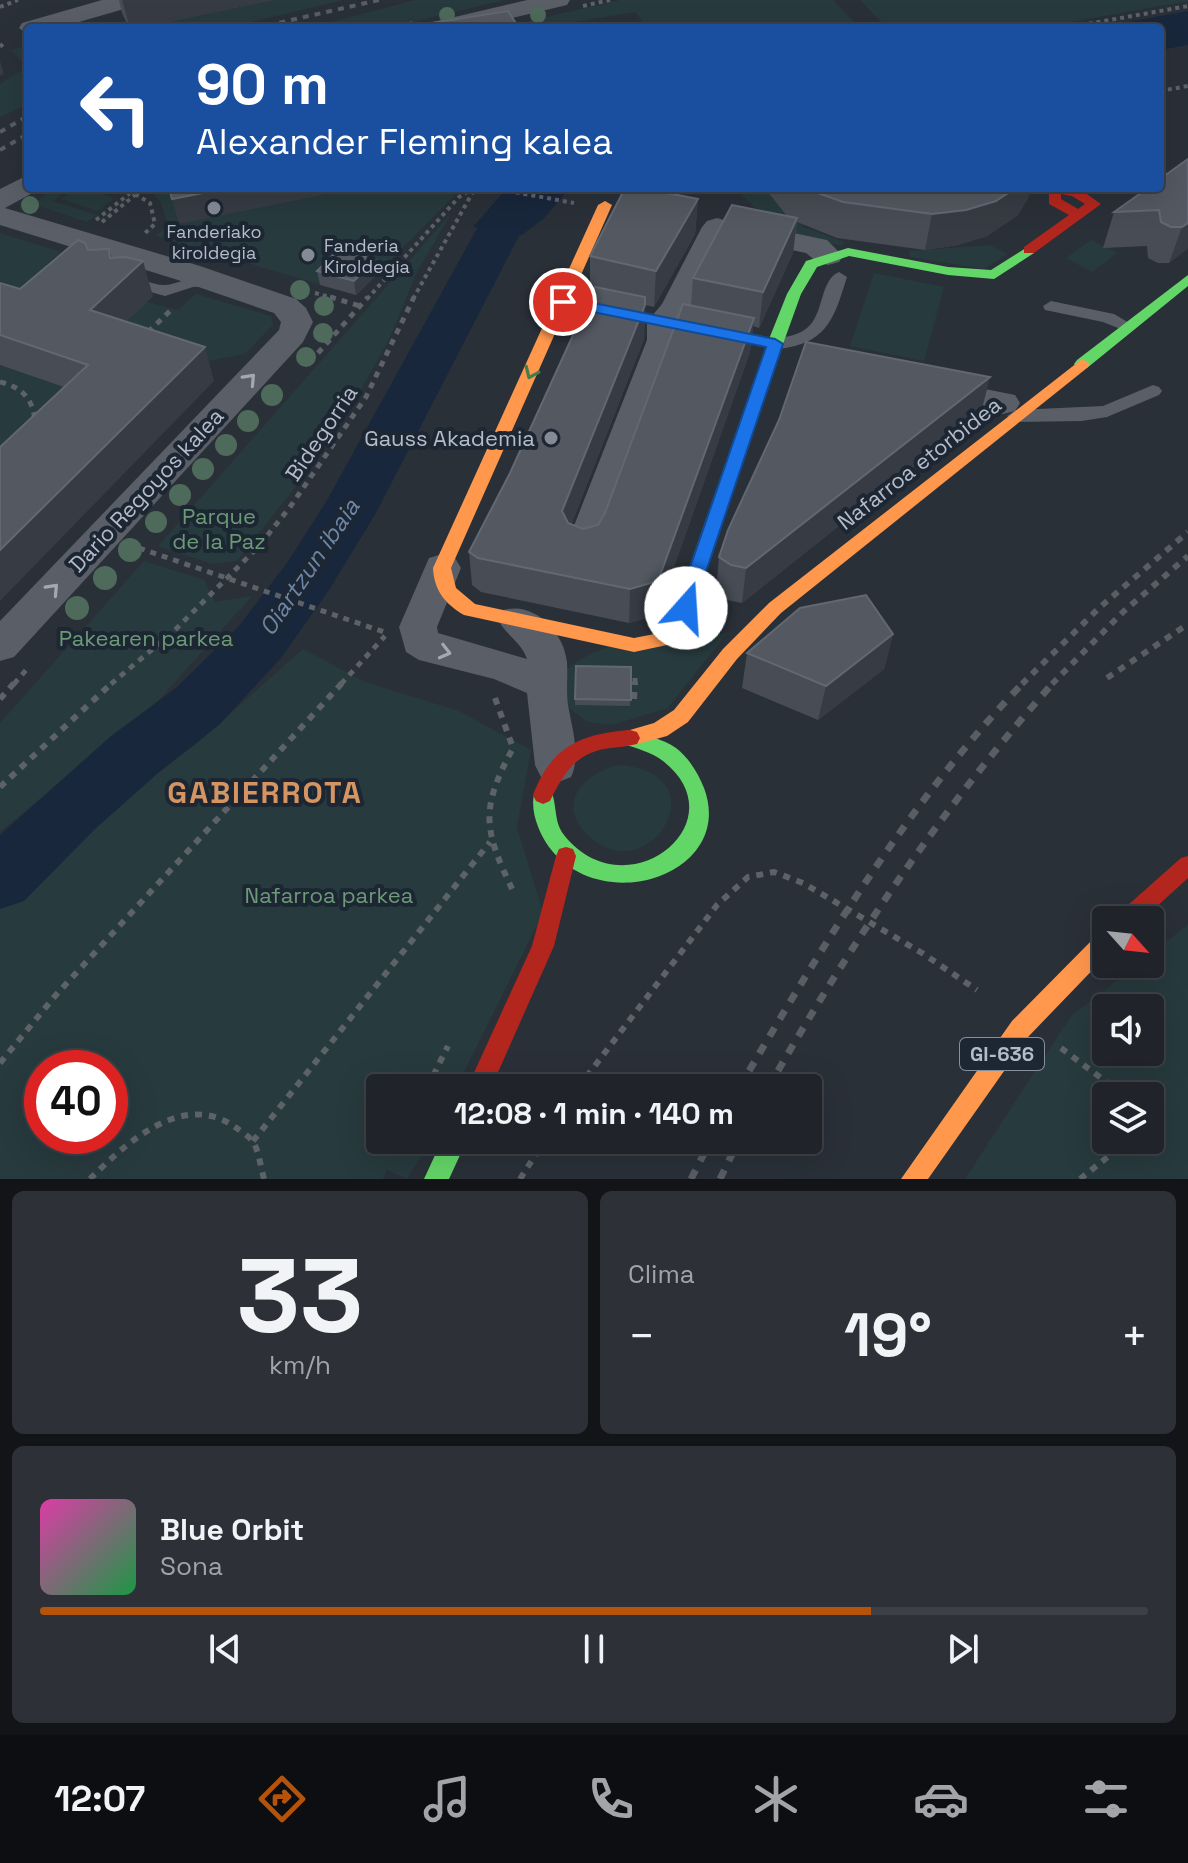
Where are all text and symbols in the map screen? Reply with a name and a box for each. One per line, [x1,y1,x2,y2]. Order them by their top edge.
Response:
text: 90 m [196,49,329,120]
icon: left [64,56,168,160]
text: Alexander Fleming kalea [196,119,613,165]
marker: Fanderiako kiroldegia [205,199,223,217]
place label: Fanderiako kiroldegia [166,220,262,264]
place label: Fanderia Kiroldegia [324,234,410,278]
marker: Fanderia Kiroldegia [299,246,317,264]
pin [529,268,597,336]
icon: arrive [541,280,585,324]
one-way arrow [524,364,540,379]
one-way arrow [241,374,256,388]
street label: Bidegorria [279,380,363,486]
street label: Nafarroa etorbidea [831,390,1007,536]
street label: Dario Regoyos kalea [63,402,230,578]
place label: Gauss Akademia [364,424,535,452]
marker: Gauss Akademia [542,429,560,447]
water label: Oiartzun ibaia [252,492,366,641]
park label: Parque de la Paz [172,502,266,555]
position arrow [644,566,728,650]
one-way arrow [43,584,58,598]
park label: Pakearen parkea [59,624,234,652]
one-way arrow [438,642,452,659]
district label: GABIERROTA [167,773,363,812]
park label: Nafarroa parkea [245,881,414,909]
north arrow [1092,906,1164,978]
map controls [1092,906,1164,1154]
button: sound [1092,994,1164,1066]
road number: GI-636 [960,1038,1044,1070]
speed limit sign: 40 [24,1050,128,1154]
button: layers [1092,1082,1164,1154]
text: 12:08 · 1 min · 140 m [454,1094,734,1133]
text: 33 [237,1230,363,1362]
text: Clima [628,1257,695,1291]
text: 19° [844,1297,932,1374]
text: − [628,1308,655,1364]
text: + [1121,1308,1148,1364]
text: km/h [269,1348,331,1382]
text: Blue Orbit [160,1510,304,1549]
text: Sona [160,1549,223,1583]
icon: previous [203,1627,247,1671]
icon: pause [572,1627,616,1671]
icon: next [941,1627,985,1671]
icon: directions [254,1771,310,1827]
icon: music [419,1771,475,1827]
icon: phone [583,1771,639,1827]
icon: climate [748,1771,804,1827]
icon: car [913,1771,969,1827]
icon: filters [1078,1771,1134,1827]
text: 12:07 [54,1776,145,1822]

